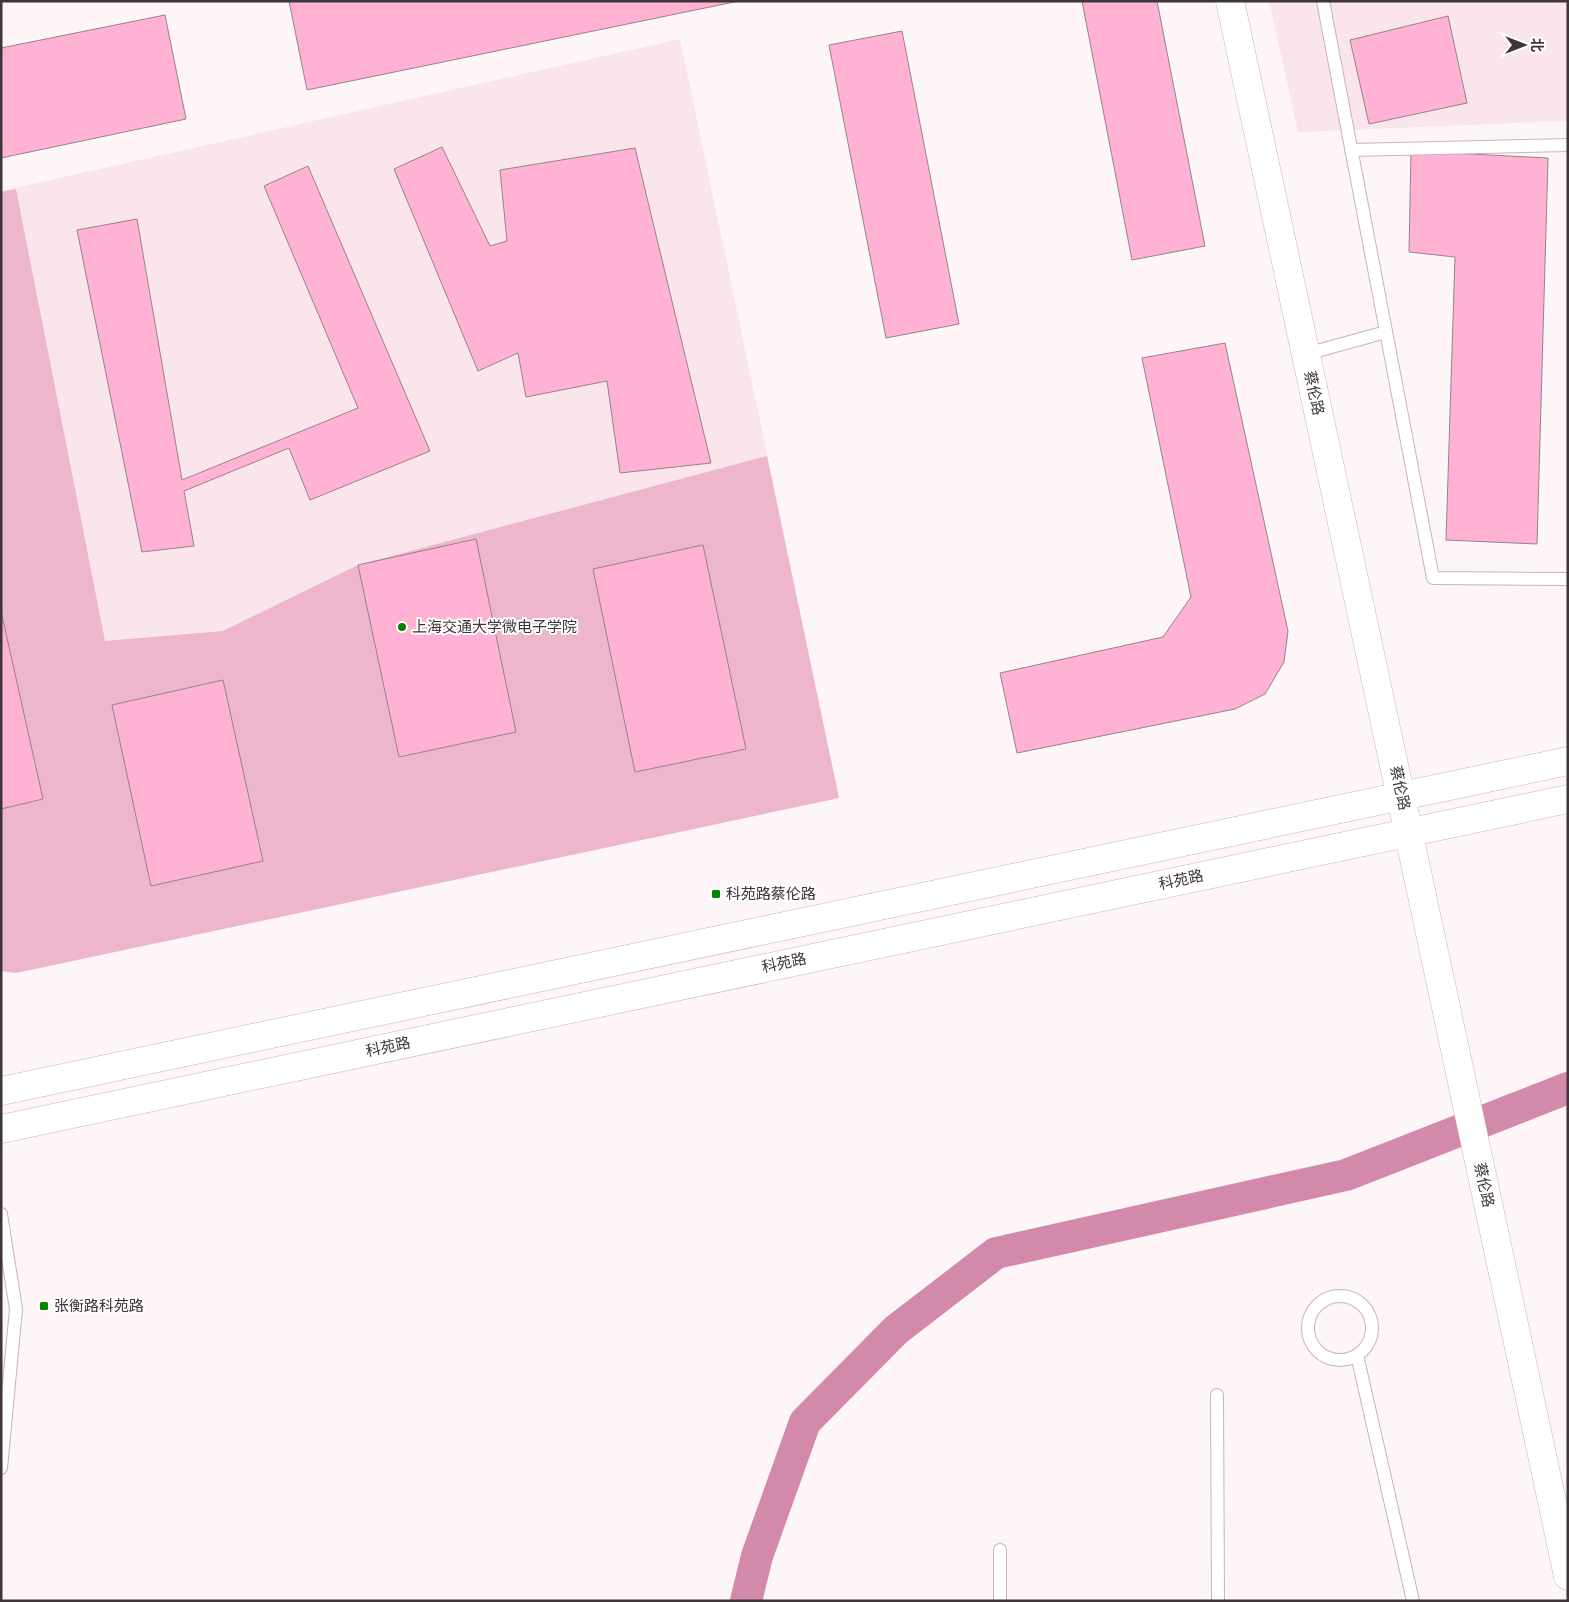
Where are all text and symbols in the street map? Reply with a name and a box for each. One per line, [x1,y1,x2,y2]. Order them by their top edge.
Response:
north arrow [1499,20,1549,70]
text: 北 [1527,38,1547,52]
street label: 蔡伦路 [1299,369,1329,417]
place label: 上海交通大学微电子学院 [412,616,577,638]
marker: 上海交通大学微电子学院 [396,621,408,633]
street label: 蔡伦路 [1385,764,1415,812]
street label: 科苑路 [1157,865,1205,895]
place label: 科苑路蔡伦路 [726,883,816,905]
marker: 科苑路蔡伦路 [710,888,722,900]
street label: 科苑路 [760,948,808,978]
street label: 科苑路 [364,1032,412,1062]
street label: 蔡伦路 [1469,1161,1499,1209]
place label: 张衡路科苑路 [54,1295,144,1317]
marker: 张衡路科苑路 [38,1300,50,1312]

